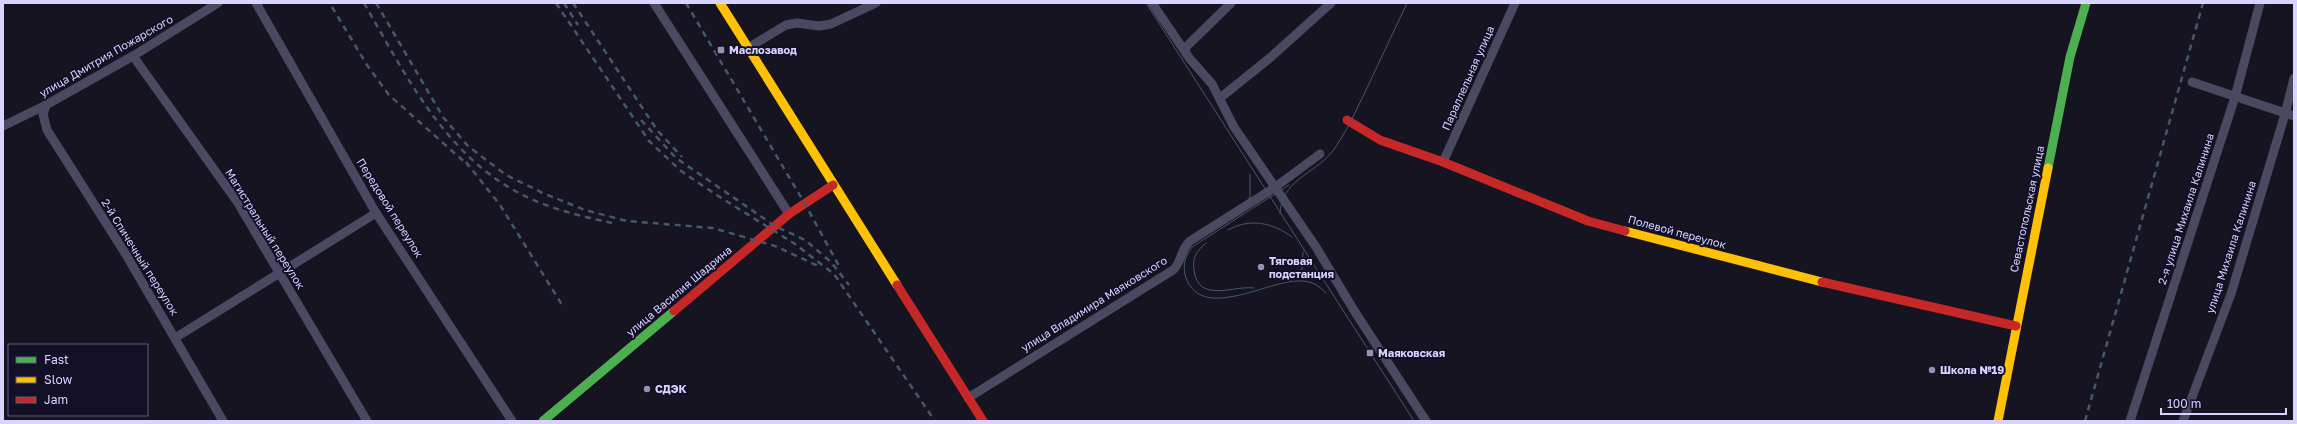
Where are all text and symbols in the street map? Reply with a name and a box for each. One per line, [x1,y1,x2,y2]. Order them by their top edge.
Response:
street label: улица Дмитрия Пожарского [37,12,175,99]
street label: Параллельная улица [1439,24,1496,132]
place label: Маслозавод [729,43,797,56]
marker: Маслозавод [716,45,726,55]
street label: 2-я улица Михаила Калинина [2155,132,2216,286]
street label: Севастопольская улица [2007,144,2046,273]
street label: Передовой переулок [355,156,427,260]
street label: Магистральный переулок [223,166,308,292]
street label: улица Михаила Калинина [2203,179,2258,315]
street label: 2-й Спичечный переулок [99,196,182,318]
street label: Полевой переулок [1627,212,1728,251]
street label: улица Василия Шадрина [623,243,734,338]
street label: улица Владимира Маяковского [1018,253,1169,354]
place label: Тяговая подстанция [1269,254,1334,280]
marker: Тяговая подстанция [1256,262,1266,272]
legend [8,344,148,416]
place label: Маяковская [1378,346,1445,359]
marker: Маяковская [1365,348,1375,358]
text: Fast [44,352,69,367]
place label: Школа №19 [1940,363,2004,376]
marker: Школа №19 [1927,365,1937,375]
text: Slow [44,372,72,387]
place label: СДЭК [655,382,687,395]
marker: СДЭК [642,384,652,394]
scale bar [2161,390,2286,416]
text: Jam [44,392,68,407]
text: 100 m [2167,396,2201,411]

